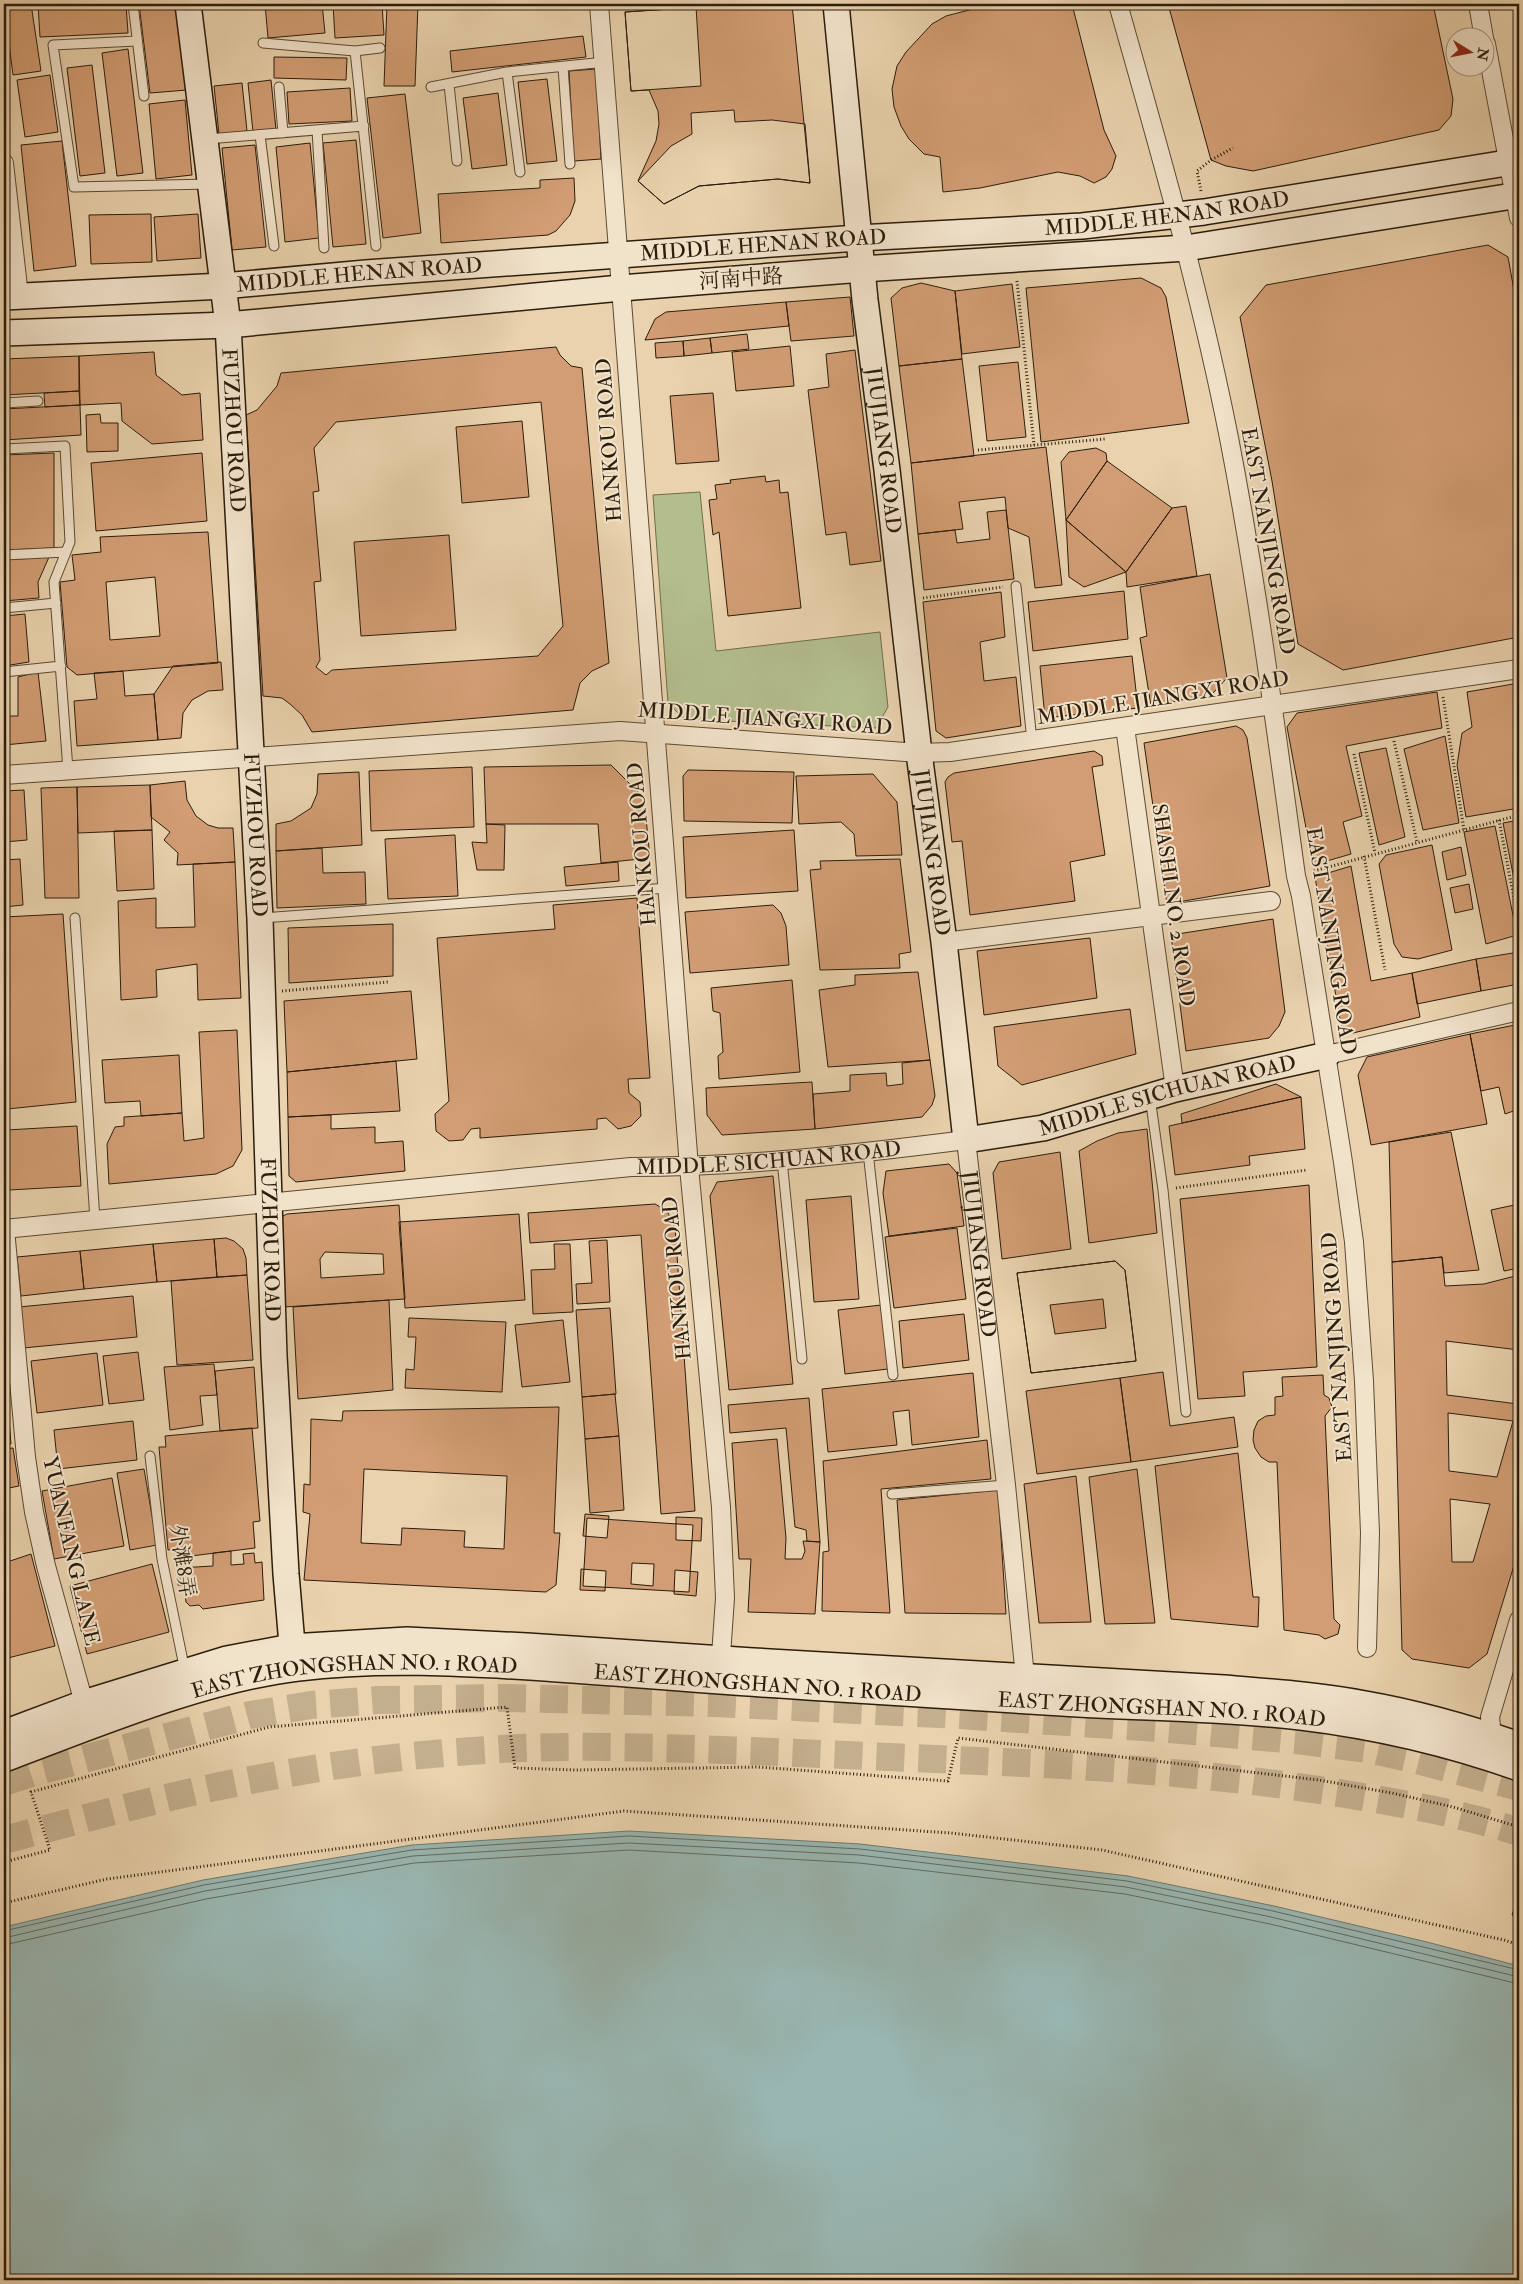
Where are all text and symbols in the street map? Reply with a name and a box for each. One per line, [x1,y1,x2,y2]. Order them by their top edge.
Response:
north arrow [1446,28,1496,78]
text: N [1473,46,1492,62]
street label: MIDDLE HENAN ROAD [1044,185,1291,242]
street label: MIDDLE HENAN ROAD [639,223,887,267]
street label: MIDDLE HENAN ROAD [235,251,483,298]
street label: 河南中路 [698,263,784,295]
street label: FUZHOU ROAD [216,347,252,513]
street label: HANKOU ROAD [590,357,628,523]
street label: JIUJIANG ROAD [860,364,908,535]
street label: EAST NANJING ROAD [1235,425,1301,657]
street label: MIDDLE JIANGXI ROAD [1035,665,1291,731]
street label: MIDDLE JIANGXI ROAD [637,697,893,741]
street label: FUZHOU ROAD [238,752,273,918]
street label: HANKOU ROAD [621,761,663,927]
street label: JIUJIANG ROAD [908,767,957,937]
street label: SHASHI NO. 2 ROAD [1145,802,1201,1008]
street label: EAST NANJING ROAD [1300,825,1362,1057]
street label: MIDDLE SICHUAN ROAD [1035,1049,1299,1142]
street label: MIDDLE SICHUAN ROAD [636,1135,902,1181]
street label: FUZHOU ROAD [254,1157,286,1322]
street label: JIUJIANG ROAD [956,1168,1002,1339]
street label: HANKOU ROAD [656,1195,698,1361]
street label: EAST NANJING ROAD [1316,1231,1358,1463]
street label: YUANFANG LANE [36,1454,106,1648]
street label: 外滩8弄 [163,1523,201,1599]
street label: EAST ZHONGSHAN NO. 1 ROAD [188,1649,518,1704]
street label: EAST ZHONGSHAN NO. 1 ROAD [593,1658,922,1708]
street label: EAST ZHONGSHAN NO. 1 ROAD [997,1686,1327,1734]

